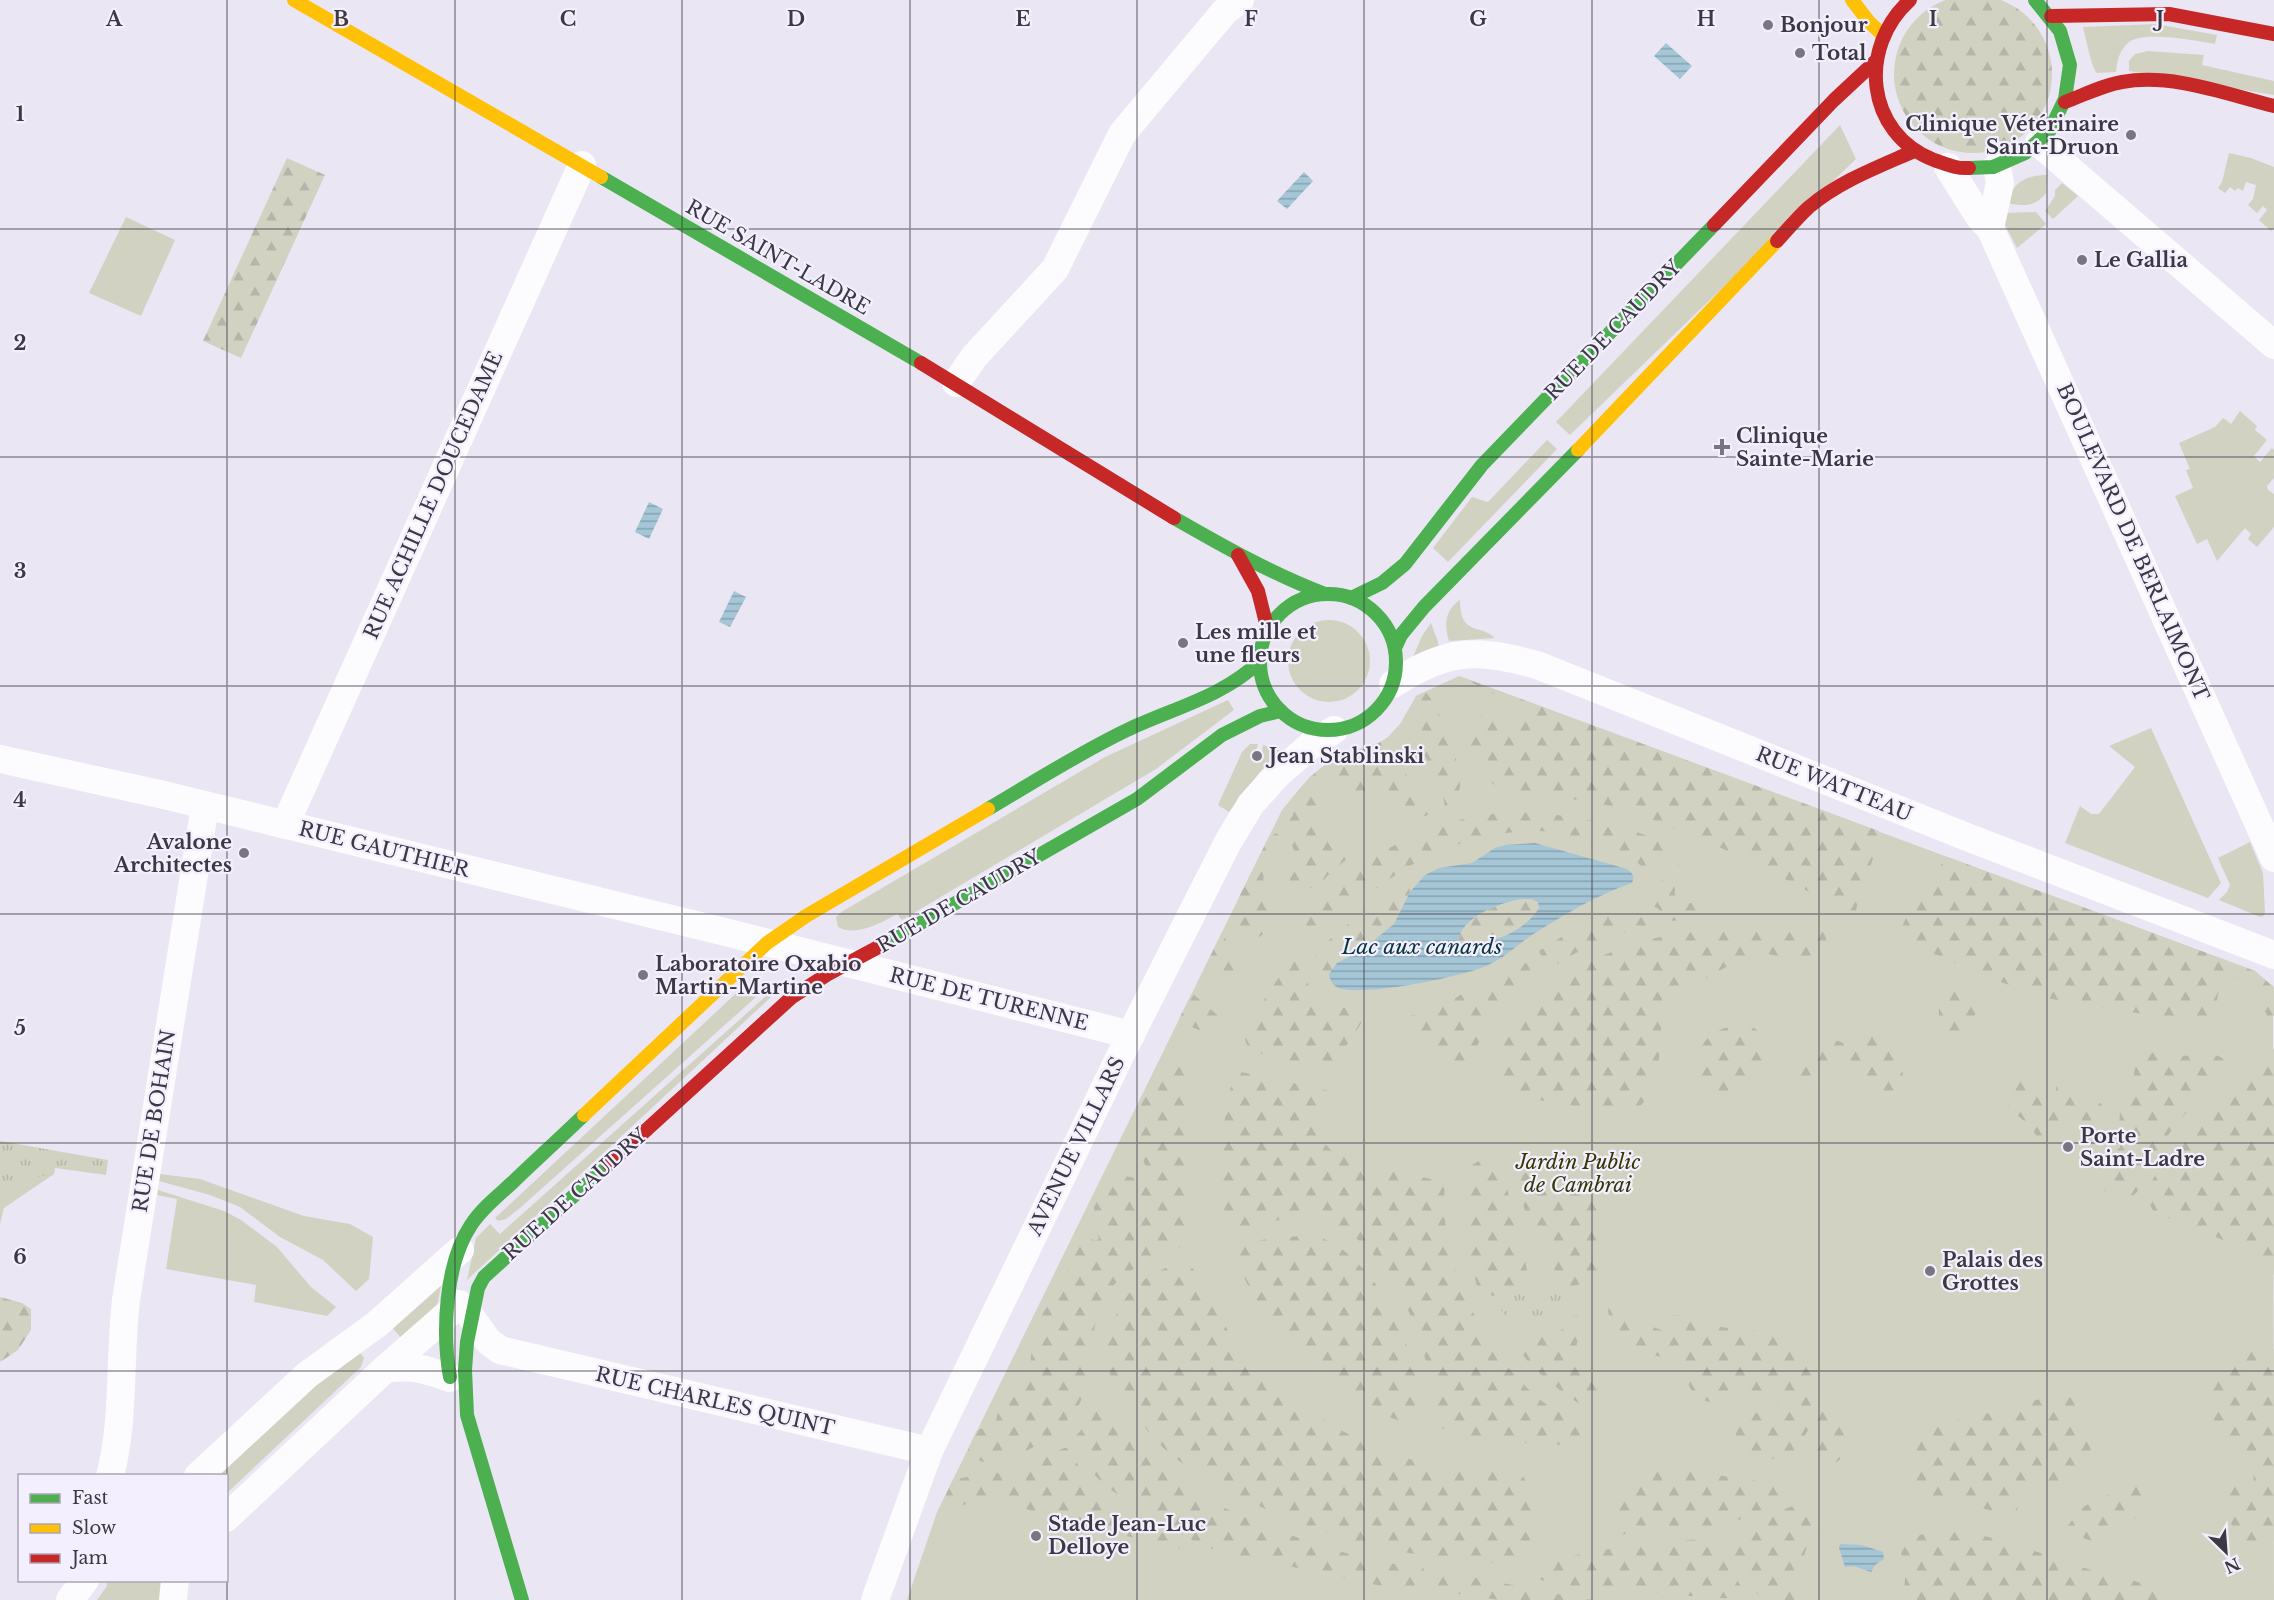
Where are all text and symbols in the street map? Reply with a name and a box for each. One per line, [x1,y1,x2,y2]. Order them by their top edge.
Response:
text: A [105,7,123,31]
text: B [333,7,349,31]
text: C [560,7,576,31]
text: D [787,7,805,31]
text: E [1015,7,1031,31]
text: F [1244,7,1258,31]
text: G [1469,7,1487,31]
text: H [1697,7,1716,31]
text: I [1929,7,1937,31]
text: J [2152,7,2164,31]
place label: Bonjour [1780,13,1868,37]
marker: Bonjour [1761,18,1775,32]
place label: Total [1812,41,1866,65]
marker: Total [1793,46,1807,60]
text: 1 [16,102,25,126]
place label: Clinique Vétérinaire Saint-Druon [1905,112,2119,159]
marker: Clinique Vétérinaire Saint-Druon [2124,128,2138,142]
street label: RUE SAINT-LADRE [682,195,874,319]
place label: Le Gallia [2094,248,2189,272]
marker: Le Gallia [2075,253,2089,267]
street label: RUE DE CAUDRY [1540,255,1686,405]
text: 2 [13,331,27,355]
street label: RUE ACHILLE DOUCEDAME [359,348,507,642]
street label: BOULEVARD DE BERLAIMONT [2052,380,2214,704]
place label: Clinique Sainte-Marie [1736,424,1874,471]
marker: Clinique Sainte-Marie [1713,438,1731,456]
text: 3 [14,559,26,583]
place label: Les mille et une fleurs [1195,620,1317,667]
marker: Les mille et une fleurs [1176,636,1190,650]
street label: RUE WATTEAU [1752,742,1916,826]
place label: Jean Stablinski [1265,744,1424,768]
marker: Jean Stablinski [1250,749,1264,763]
text: 4 [13,788,27,812]
street label: RUE GAUTHIER [296,816,473,882]
place label: Avalone Architectes [113,830,232,877]
street label: RUE DE CAUDRY [873,844,1046,958]
marker: Avalone Architectes [237,846,251,860]
water label: Lac aux canards [1341,934,1502,960]
place label: Laboratoire Oxabio Martin-Martine [655,952,862,999]
street label: RUE DE TURENNE [887,963,1091,1035]
marker: Laboratoire Oxabio Martin-Martine [636,968,650,982]
text: 5 [14,1016,26,1040]
street label: RUE DE BOHAIN [128,1028,180,1214]
street label: AVENUE VILLARS [1022,1053,1130,1240]
street label: RUE DE CAUDRY [498,1123,652,1265]
place label: Porte Saint-Ladre [2080,1124,2205,1171]
marker: Porte Saint-Ladre [2061,1140,2075,1154]
park label: Jardin Public de Cambrai [1515,1150,1640,1197]
text: 6 [13,1245,27,1269]
place label: Palais des Grottes [1942,1248,2043,1295]
marker: Palais des Grottes [1923,1264,1937,1278]
street label: RUE CHARLES QUINT [593,1362,837,1440]
legend [18,1474,228,1582]
text: Fast [72,1487,109,1509]
place label: Stade Jean-Luc Delloye [1048,1512,1206,1559]
text: Slow [72,1517,117,1539]
north arrow [2196,1522,2256,1582]
marker: Stade Jean-Luc Delloye [1029,1529,1043,1543]
text: Jam [70,1547,108,1569]
text: N [2221,1553,2243,1578]

